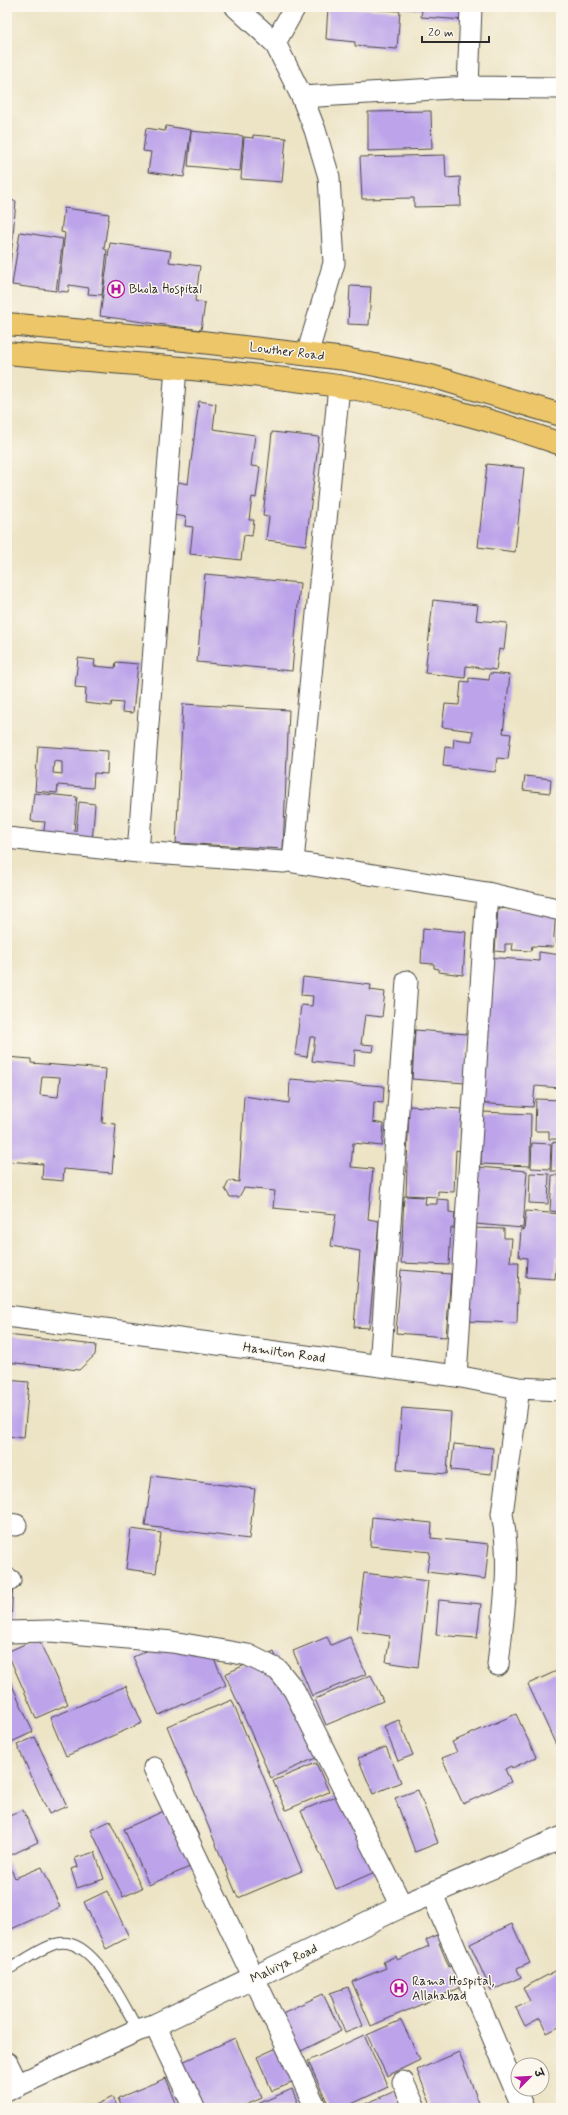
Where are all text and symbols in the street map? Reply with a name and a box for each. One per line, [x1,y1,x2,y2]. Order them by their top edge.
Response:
scale bar [422,18,489,44]
text: 20 m [428,25,454,41]
hospital icon: Bhola Hospital [106,279,126,299]
place label: Bhola Hospital [129,281,202,298]
street label: Lowther Road [248,339,326,365]
street label: Hamilton Road [242,1339,326,1367]
street label: Malviya Road [247,1940,321,1988]
place label: Rama Hospital, Allahabad [412,1973,495,2005]
hospital icon: Rama Hospital, Allahabad [389,1978,409,1998]
north arrow [510,2057,550,2097]
text: उ [530,2066,547,2081]

